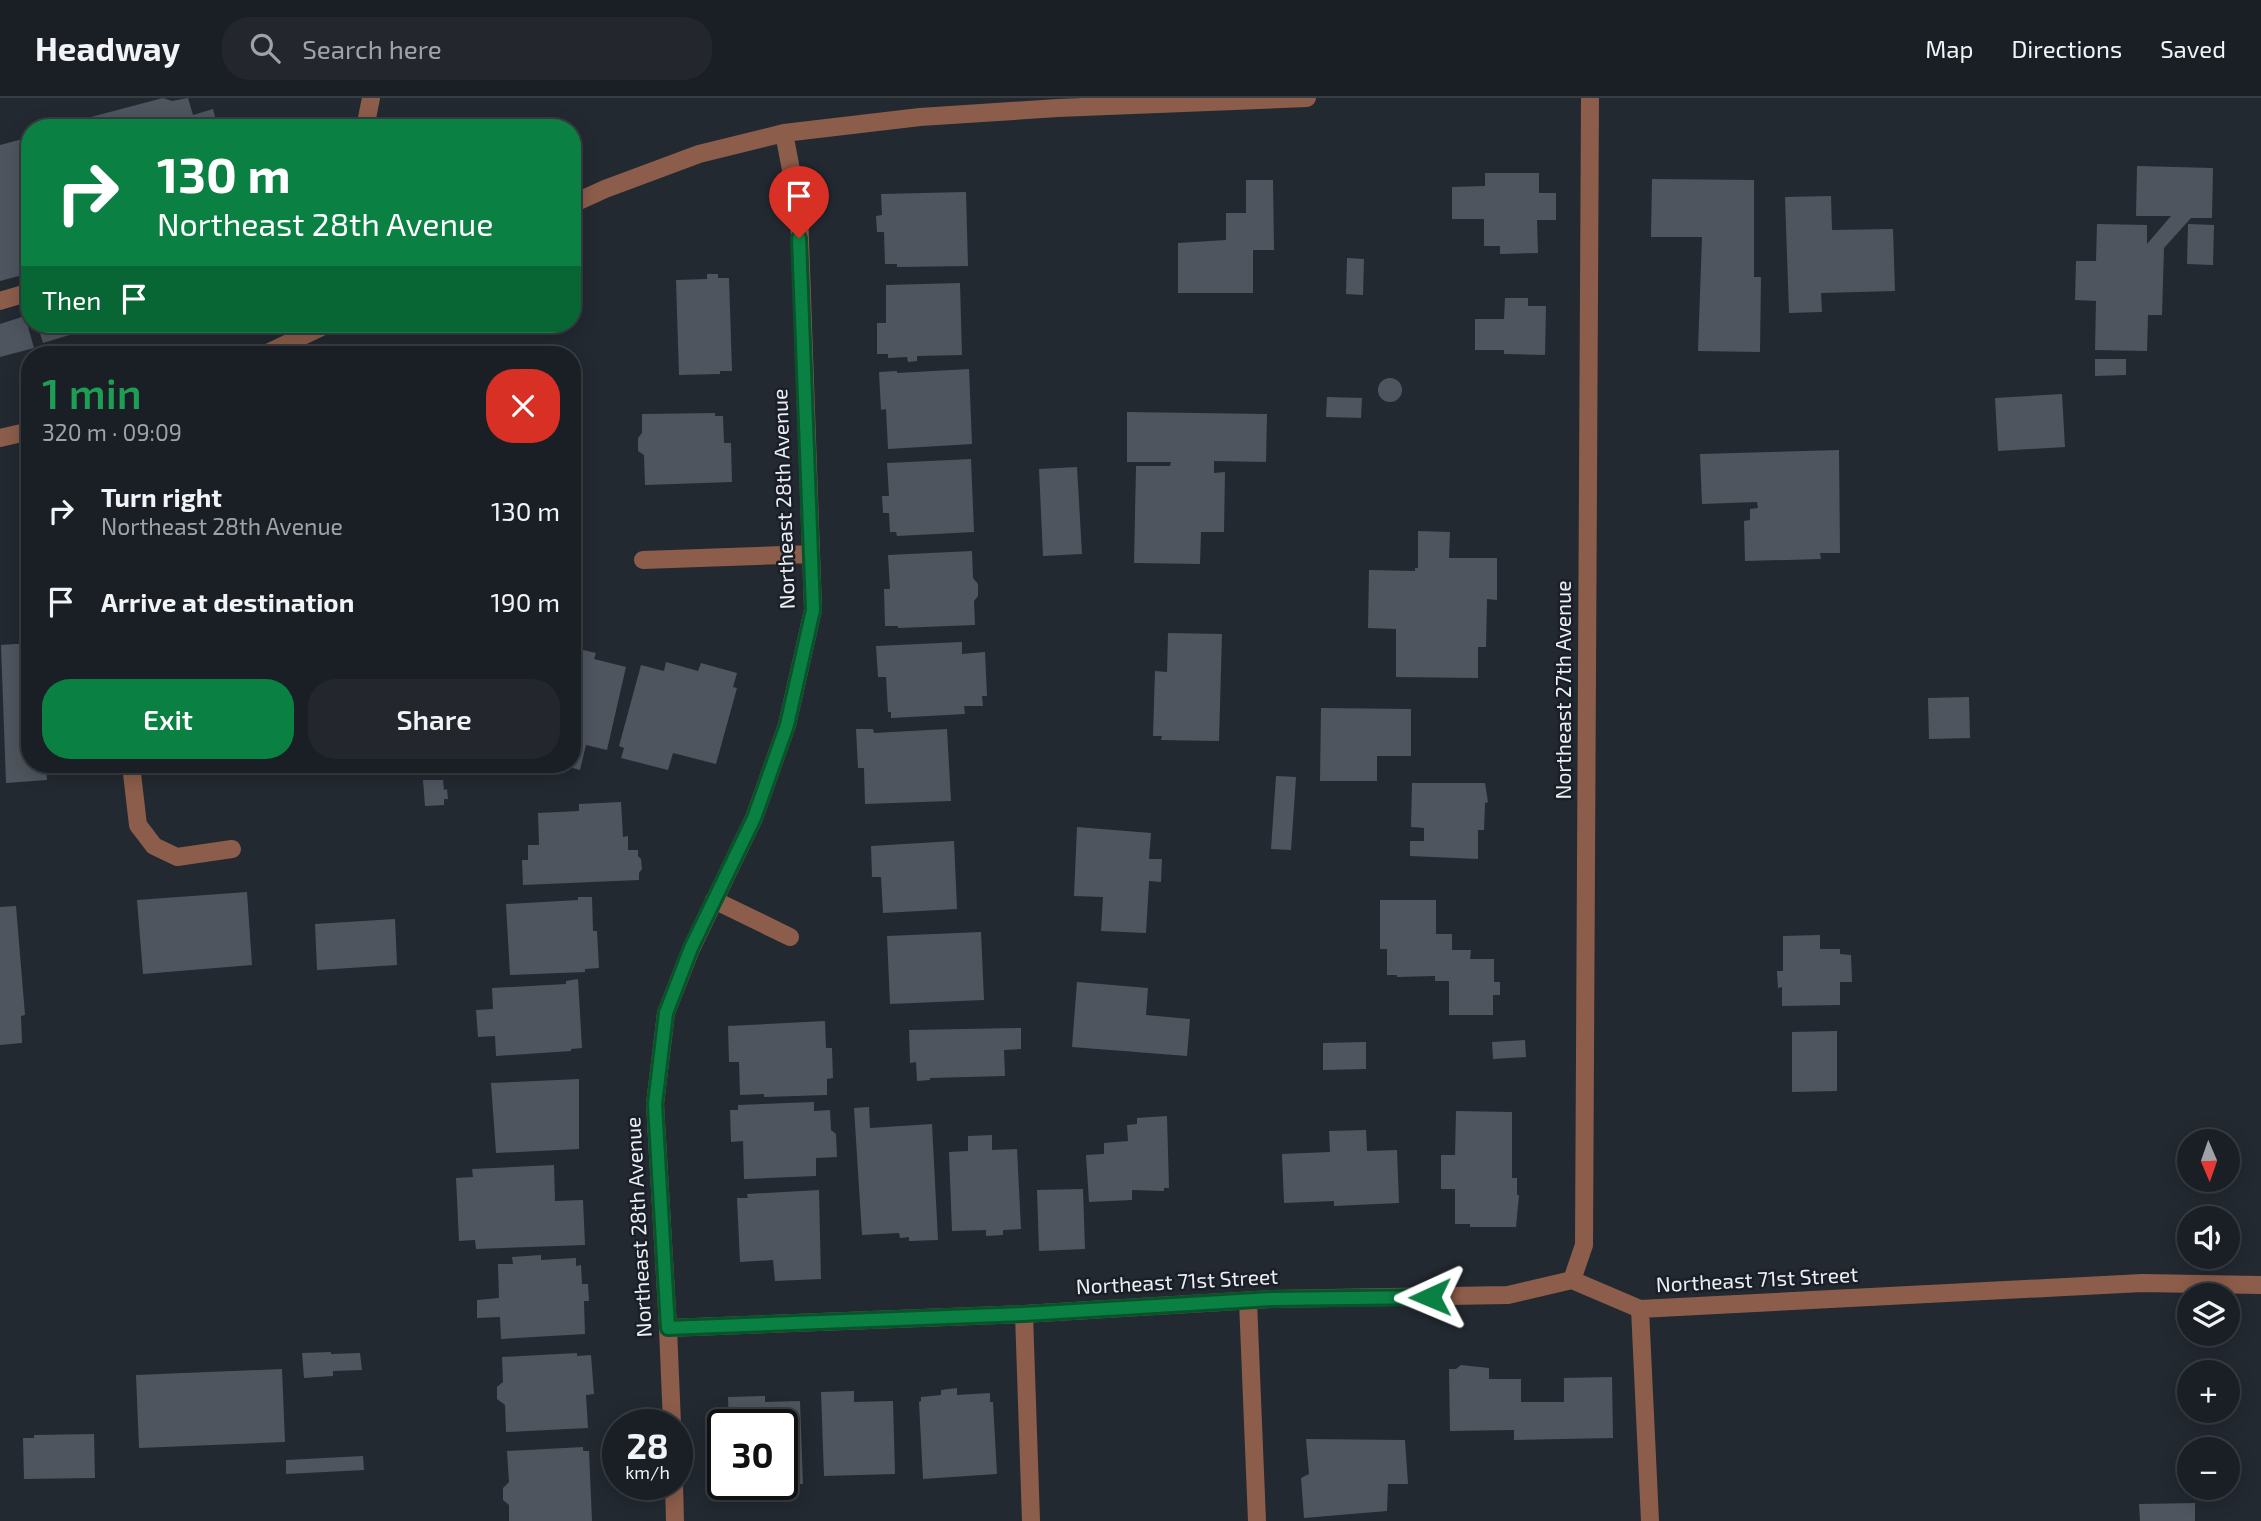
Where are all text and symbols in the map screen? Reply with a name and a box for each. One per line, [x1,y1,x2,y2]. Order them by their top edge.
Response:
search box [222,17,712,80]
text: Headway [35,28,180,68]
icon: search [246,29,284,67]
text: Search here [302,33,442,64]
text: Map [1925,34,1973,63]
text: Directions [2011,34,2122,63]
text: Saved [2160,34,2226,63]
text: 130 m [157,144,291,203]
icon: right [42,147,133,238]
pin [769,166,829,238]
icon: arrive [780,177,818,215]
text: Northeast 28th Avenue [157,204,493,242]
icon: arrive [115,280,153,318]
text: Then [42,284,101,315]
text: 1 min [42,367,142,417]
button: close [486,369,560,443]
street label: Northeast 28th Avenue [766,388,799,610]
text: 320 m · 09:09 [42,418,182,446]
text: Turn right [101,481,222,512]
icon: right [42,492,80,530]
text: 130 m [491,495,560,526]
text: Northeast 28th Avenue [101,512,343,540]
street label: Northeast 27th Avenue [1550,581,1575,799]
icon: arrive [42,583,80,621]
text: Arrive at destination [101,586,354,617]
text: 190 m [491,586,560,617]
button: Exit [42,679,294,759]
button: Share [308,679,560,759]
street label: Northeast 28th Avenue [619,1116,656,1338]
north arrow [2177,1129,2240,1192]
map controls [2177,1129,2240,1500]
button: sound [2177,1206,2240,1269]
position arrow [1393,1260,1467,1334]
street label: Northeast 71st Street [1655,1261,1859,1296]
street label: Northeast 71st Street [1075,1263,1279,1298]
button: layers [2177,1283,2240,1346]
button: + [2177,1360,2240,1423]
speed limit sign: 30 [707,1409,798,1500]
text: 28 [626,1424,669,1466]
button: − [2177,1437,2240,1500]
text: km/h [625,1461,670,1483]

